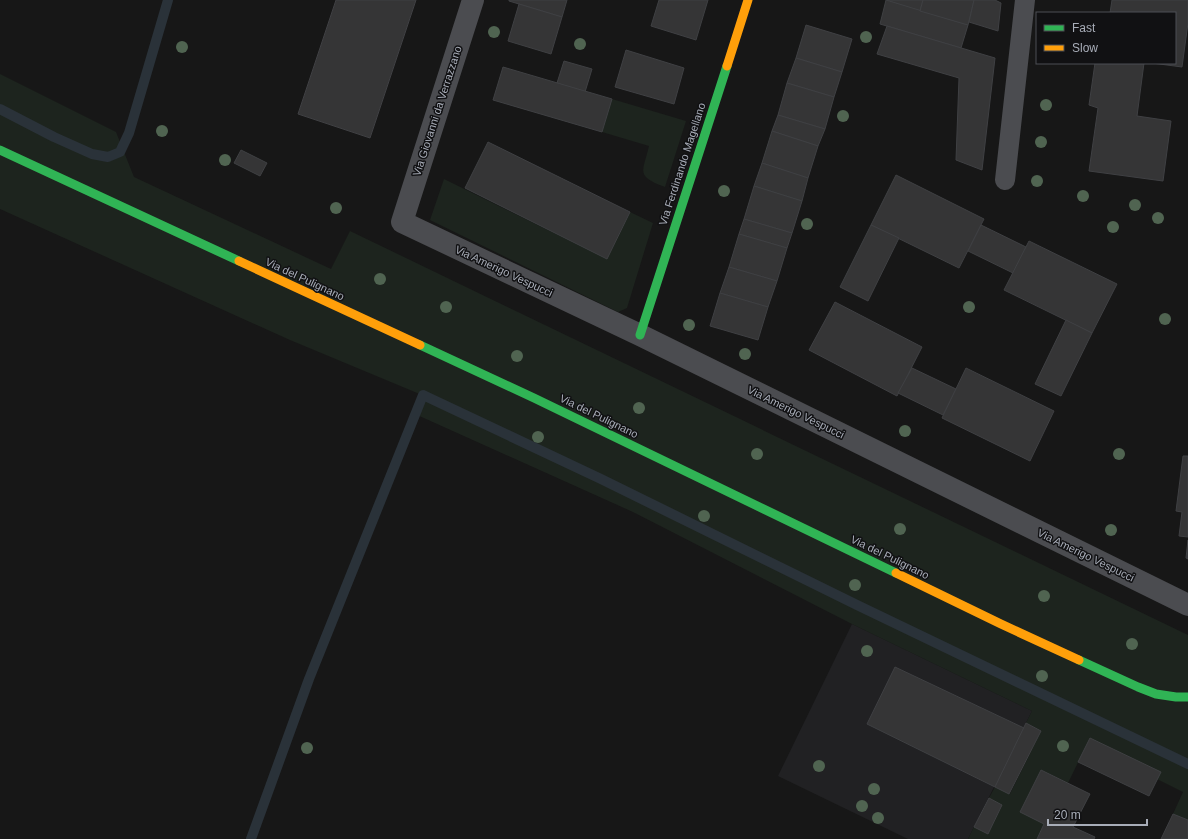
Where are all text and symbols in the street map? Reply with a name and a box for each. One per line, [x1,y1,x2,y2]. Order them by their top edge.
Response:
legend [1036,12,1176,64]
text: Fast [1072,21,1096,35]
text: Slow [1072,41,1098,55]
street label: Via Giovanni da Verrazzano [410,44,464,178]
street label: Via Ferdinando Magellano [656,101,708,227]
street label: Via Amerigo Vespucci [453,243,555,299]
street label: Via del Pulignano [264,256,346,302]
street label: Via Amerigo Vespucci [746,383,846,441]
street label: Via del Pulignano [558,392,640,440]
street label: Via Amerigo Vespucci [1036,526,1136,584]
street label: Via del Pulignano [849,533,931,581]
scale bar [1048,801,1147,827]
text: 20 m [1054,808,1081,822]

